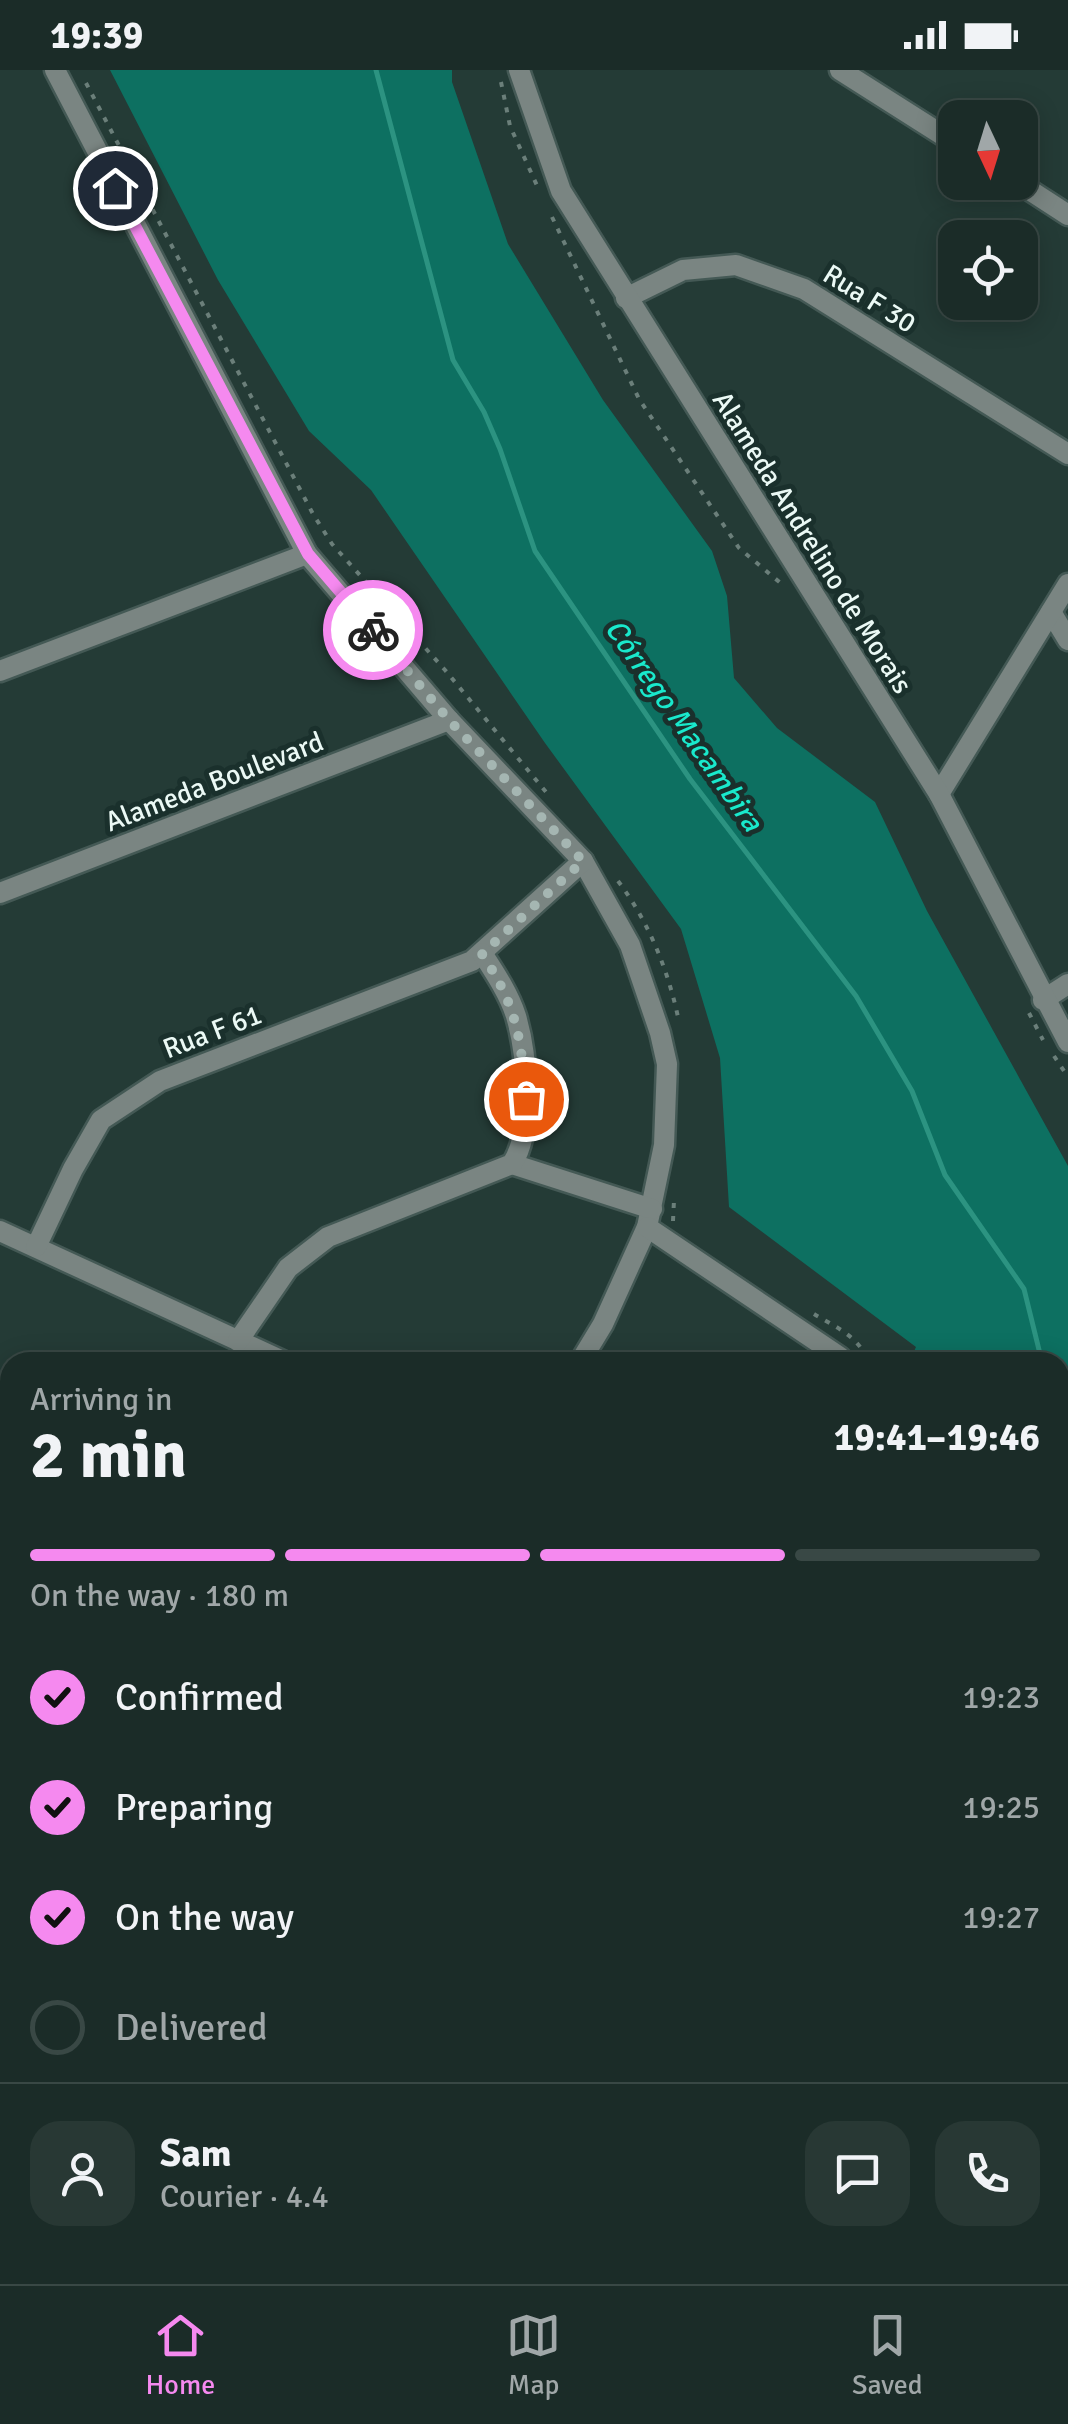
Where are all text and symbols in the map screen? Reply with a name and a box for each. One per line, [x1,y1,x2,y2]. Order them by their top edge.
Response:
text: 19:39 [50,12,143,59]
north arrow [938,100,1038,200]
map controls [938,100,1038,320]
pin [73,146,158,231]
icon: home [88,161,143,216]
button: locate [938,220,1038,320]
street label: Rua F 30 [817,257,922,341]
street label: Alameda Andrelino de Morais [705,385,919,700]
courier [323,580,423,680]
icon: bike [346,603,401,658]
water label: Córrego Macambira [597,612,771,839]
street label: Alameda Boulevard [100,725,328,839]
street label: Rua F 61 [158,998,266,1066]
pin [484,1057,569,1142]
icon: bag [499,1072,554,1127]
text: Arriving in [30,1380,172,1419]
text: 19:41–19:46 [834,1414,1040,1461]
text: 2 min [30,1416,187,1496]
text: On the way · 180 m [30,1576,289,1615]
icon: check [30,1670,85,1725]
text: Confirmed [115,1674,284,1721]
text: 19:23 [962,1678,1040,1717]
icon: check [30,1780,85,1835]
text: Preparing [115,1784,273,1831]
text: 19:25 [962,1788,1040,1827]
icon: check [30,1890,85,1945]
text: On the way [115,1894,294,1941]
text: 19:27 [962,1898,1040,1937]
text: Delivered [115,2004,268,2051]
button: person [30,2121,135,2226]
button: chat [805,2121,910,2226]
button: phone [935,2121,1040,2226]
text: Sam [160,2130,231,2177]
text: Courier · 4.4 [160,2177,329,2216]
tab: Home [145,2308,215,2402]
tab: Map [506,2308,561,2402]
tab: Saved [852,2308,923,2402]

